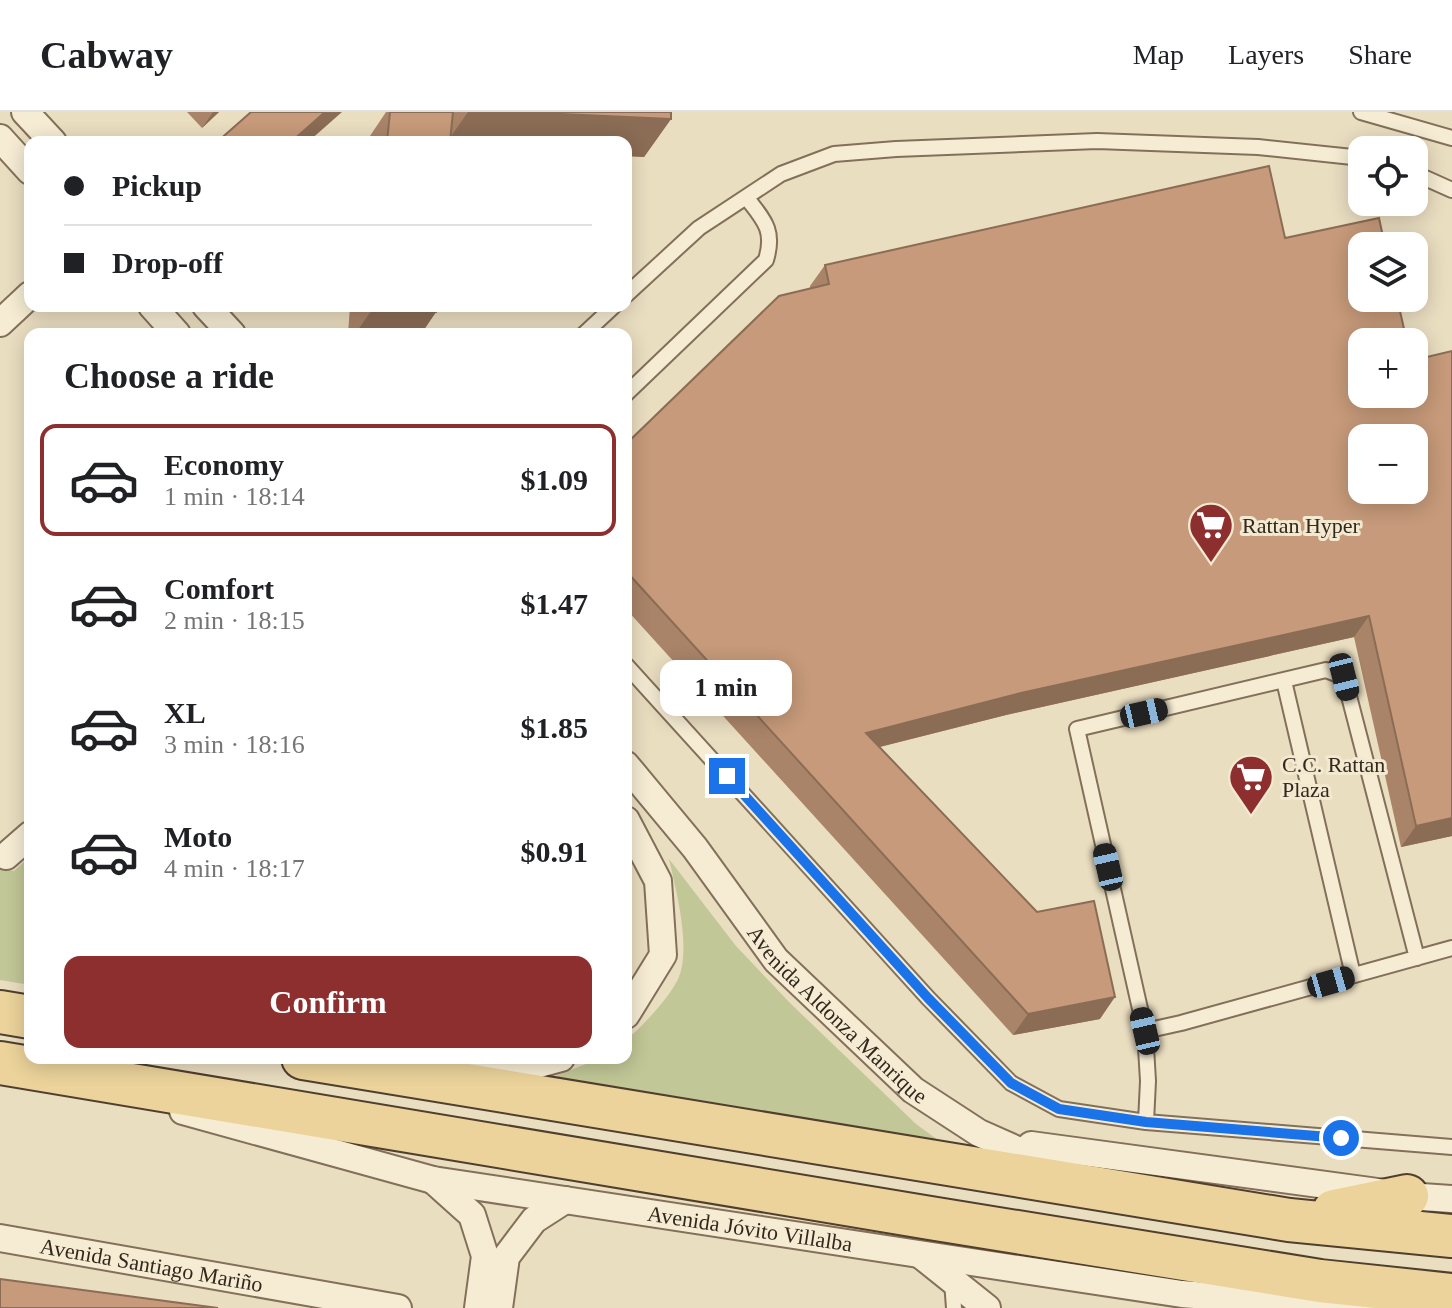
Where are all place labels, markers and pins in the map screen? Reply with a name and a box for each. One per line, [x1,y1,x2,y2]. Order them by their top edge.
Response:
supermarket icon: Rattan Hyper [1187,501,1235,564]
place label: Rattan Hyper [1242,513,1361,538]
place label: C.C. Rattan Plaza [1282,752,1385,802]
supermarket icon: C.C. Rattan Plaza [1227,753,1275,816]

